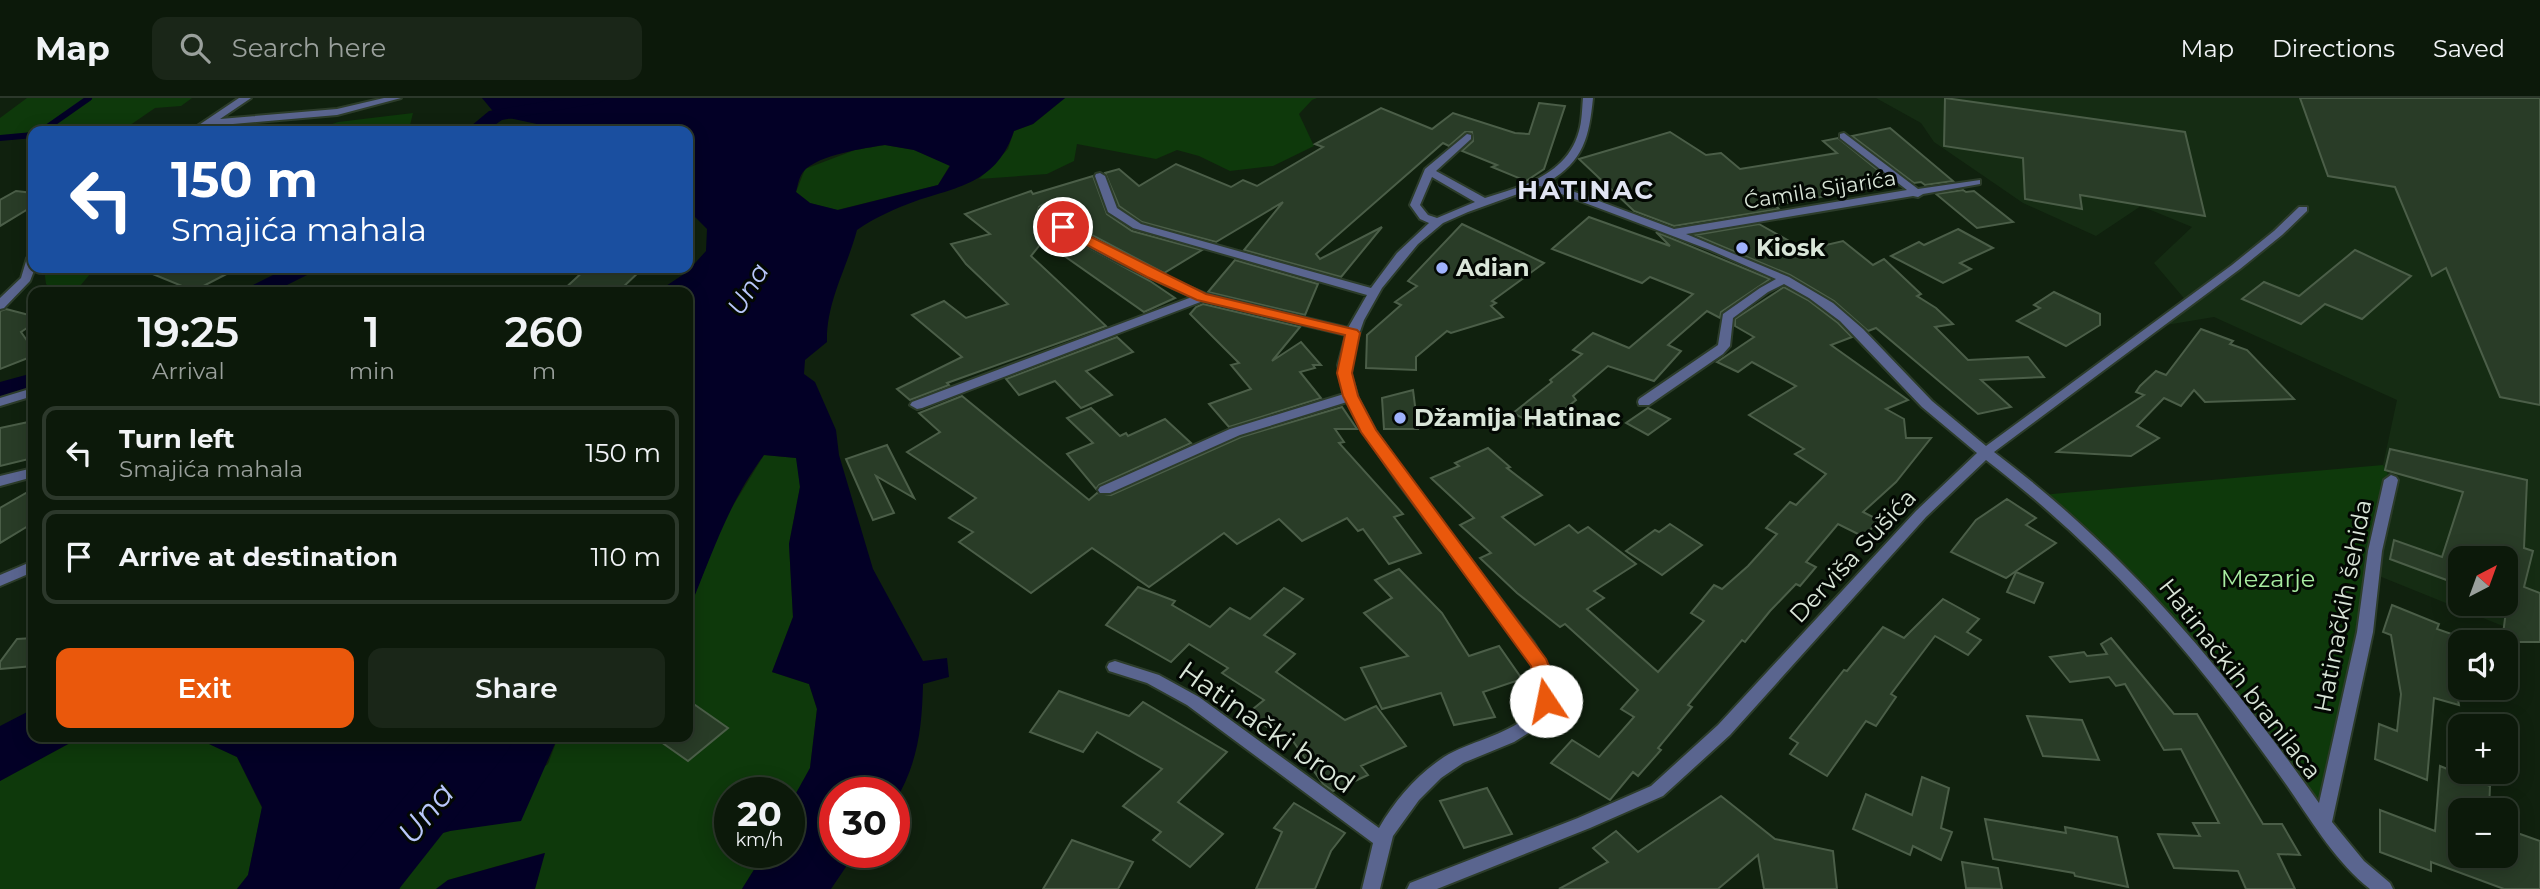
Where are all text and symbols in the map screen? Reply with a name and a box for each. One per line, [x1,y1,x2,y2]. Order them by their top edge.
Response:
search box [152,17,642,80]
text: Map [35,28,110,68]
icon: search [176,29,214,67]
text: Search here [232,32,386,64]
text: Map [2181,34,2234,63]
text: Directions [2272,34,2395,63]
text: Saved [2433,34,2505,63]
text: 150 m [171,150,318,209]
icon: left [56,154,147,245]
street label: Ćamila Sijarića [1742,165,1898,214]
district label: HATINAC [1517,174,1655,206]
pin [1033,197,1093,257]
icon: arrive [1044,208,1082,246]
text: Smajića mahala [171,210,427,249]
place label: Kiosk [1756,233,1825,262]
marker: Kiosk [1734,240,1750,256]
place label: Adian [1455,253,1530,282]
water label: Una [720,257,776,321]
marker: Adian [1434,260,1450,276]
text: 19:25 [138,306,239,358]
text: 1 [364,306,380,358]
text: 260 [504,306,583,358]
text: Arrival [152,357,225,385]
text: min [349,357,395,385]
text: m [532,357,556,385]
place label: Džamija Hatinac [1414,403,1621,432]
marker: Džamija Hatinac [1392,410,1408,426]
text: Turn left [119,423,235,455]
icon: left [60,434,98,472]
text: 150 m [585,437,661,469]
text: Smajića mahala [119,455,303,483]
street label: Derviša Sušića [1783,483,1922,629]
street label: Hatinačkih šehida [2308,497,2377,715]
icon: arrive [60,538,98,576]
text: Arrive at destination [119,541,398,573]
text: 110 m [591,541,661,573]
north arrow [2448,546,2518,616]
map controls [2448,546,2518,868]
park label: Mezarje [2221,564,2315,593]
street label: Hatinačkih branilaca [2153,572,2328,785]
button: sound [2448,630,2518,700]
button: Exit [56,648,354,728]
button: Share [368,648,665,728]
street label: Hatinački brod [1172,654,1362,800]
position arrow [1509,664,1583,738]
button: + [2448,714,2518,784]
water label: Una [389,774,462,851]
speed limit sign: 30 [819,777,910,868]
text: 20 [737,792,782,835]
button: − [2448,798,2518,868]
text: km/h [735,829,784,851]

